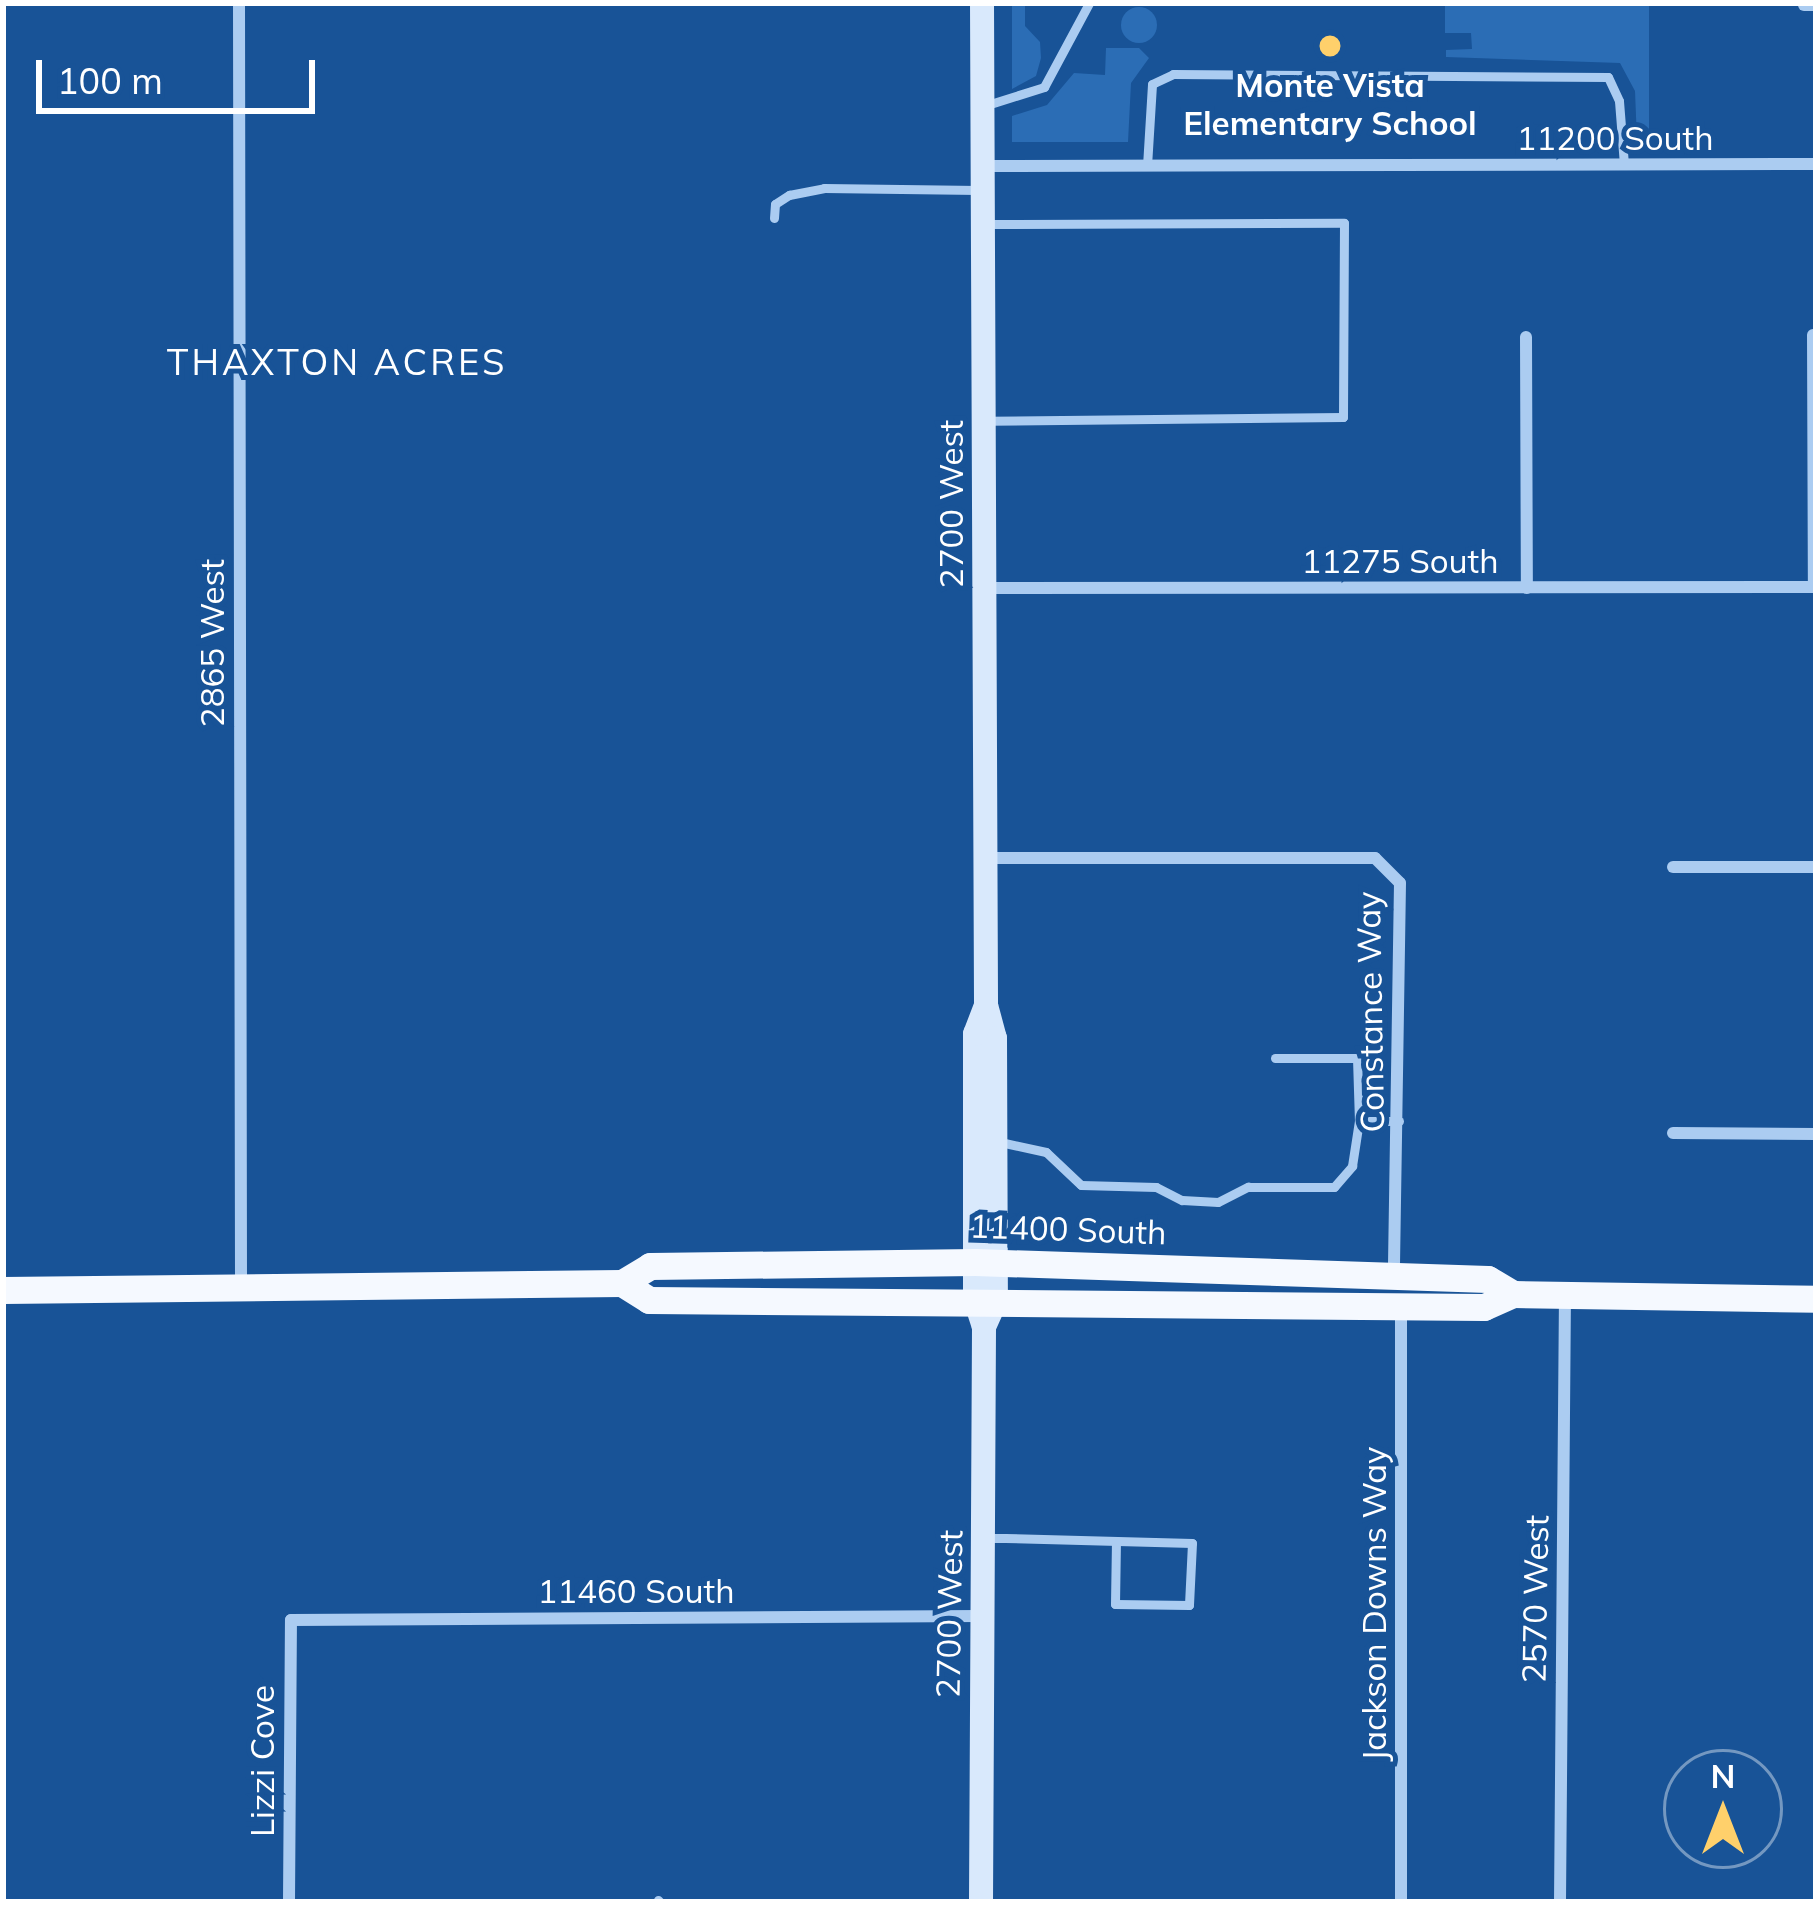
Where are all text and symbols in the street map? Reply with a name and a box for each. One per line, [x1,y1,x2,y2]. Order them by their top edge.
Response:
marker: Monte Vista Elementary School [1317,33,1343,59]
scale bar [42,36,321,110]
text: 100 m [57,58,163,103]
place label: Monte Vista Elementary School [1183,65,1477,143]
street label: 11200 South [1517,118,1713,158]
district label: THAXTON ACRES [167,340,507,384]
street label: 2700 West [931,420,971,588]
street label: 11275 South [1302,541,1498,581]
street label: 2865 West [192,559,232,727]
street label: Constance Way [1348,891,1392,1133]
street label: 11400 South [969,1206,1167,1252]
street label: Jackson Downs Way [1354,1446,1394,1762]
street label: 2570 West [1514,1515,1556,1683]
street label: 2700 West [928,1530,970,1698]
street label: 11460 South [538,1571,734,1611]
street label: Lizzi Cove [242,1685,282,1837]
north arrow [1663,1749,1783,1869]
text: N [1711,1755,1735,1796]

